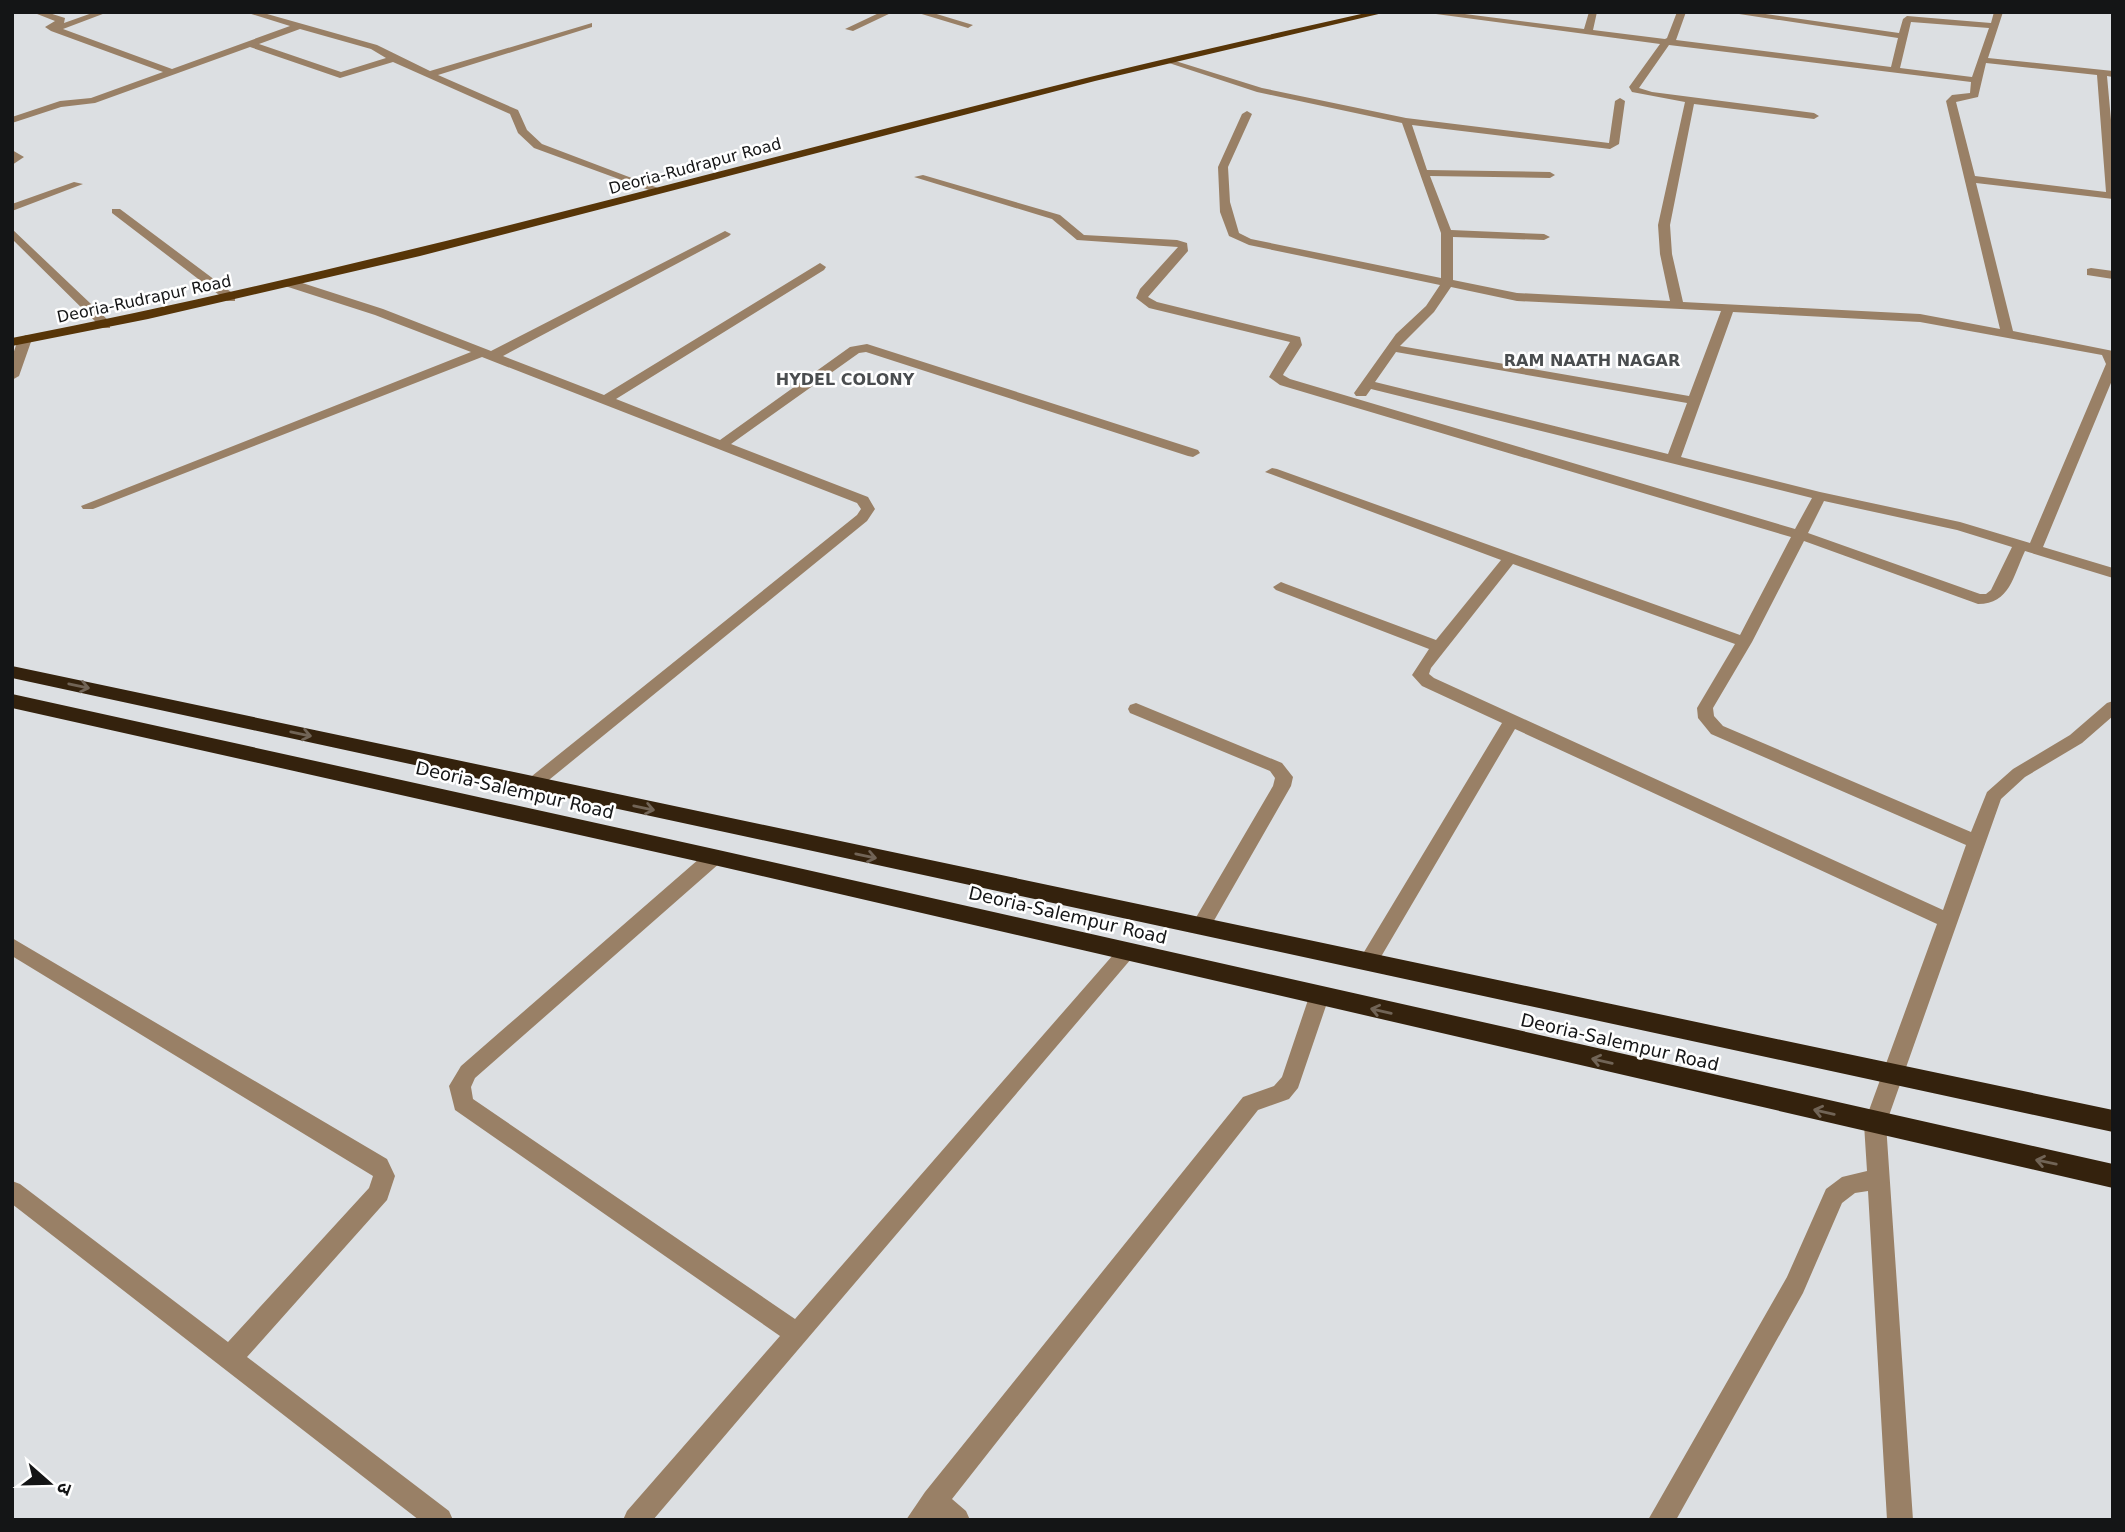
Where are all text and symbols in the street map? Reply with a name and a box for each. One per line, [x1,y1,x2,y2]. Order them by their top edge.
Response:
street label: Deoria-Rudrapur Road [607,134,783,198]
street label: Deoria-Rudrapur Road [55,271,233,327]
district label: RAM NAATH NAGAR [1504,351,1680,370]
district label: HYDEL COLONY [776,370,915,389]
one-way arrow [67,680,90,694]
one-way arrow [290,728,312,741]
street label: Deoria-Salempur Road [414,757,616,823]
one-way arrow [632,802,655,815]
one-way arrow [854,849,877,863]
street label: Deoria-Salempur Road [967,882,1169,948]
one-way arrow [1370,1003,1392,1016]
street label: Deoria-Salempur Road [1519,1009,1721,1075]
one-way arrow [1591,1054,1614,1068]
one-way arrow [1813,1105,1836,1119]
one-way arrow [2035,1154,2058,1168]
north arrow [14,1448,84,1518]
text: उ [52,1480,77,1499]

